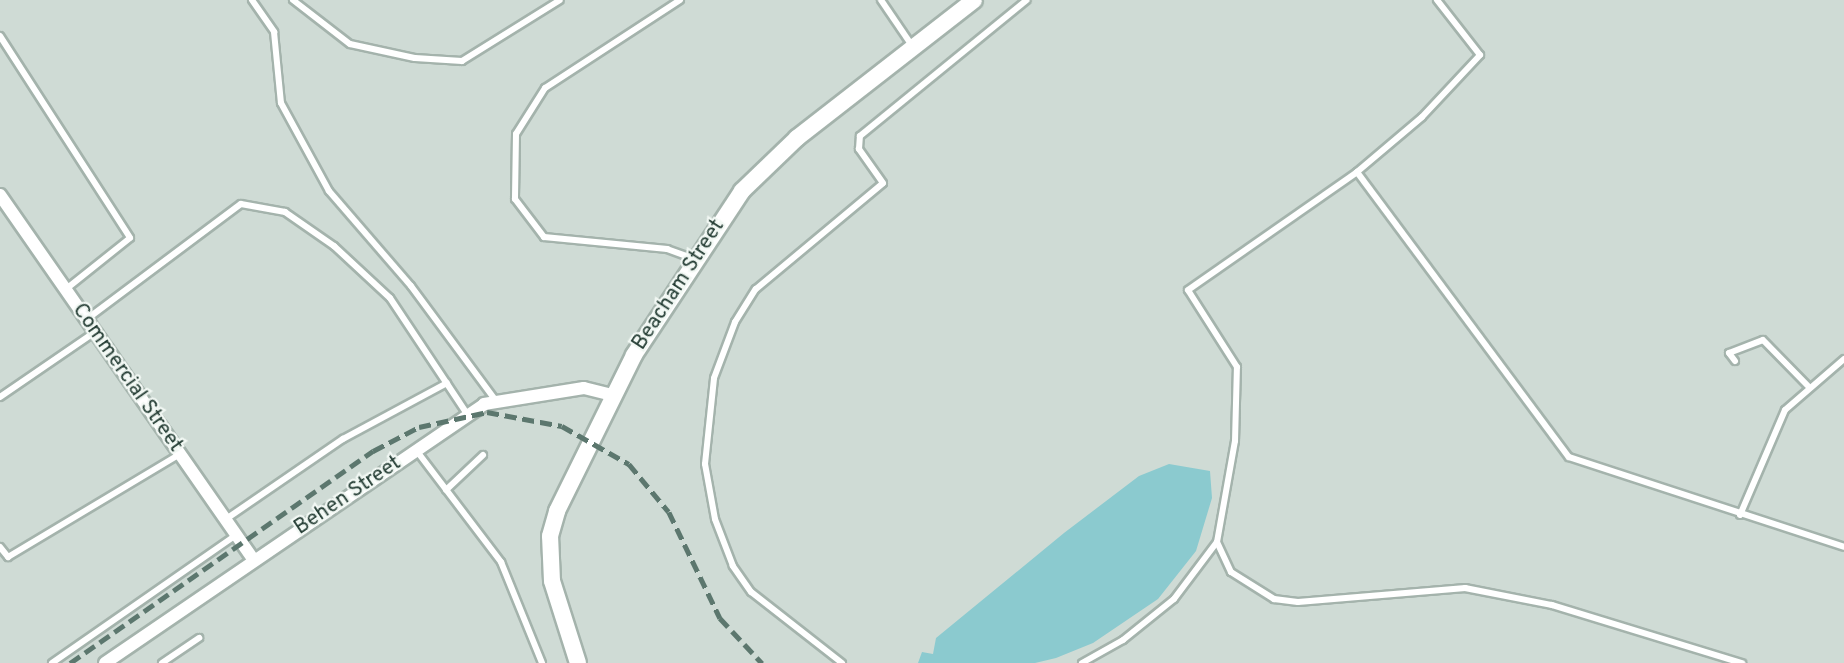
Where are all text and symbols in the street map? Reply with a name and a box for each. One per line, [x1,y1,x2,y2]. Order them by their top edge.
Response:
street label: Beacham Street [627,215,731,355]
street label: Commercial Street [66,299,188,457]
street label: Behen Street [290,451,406,541]

